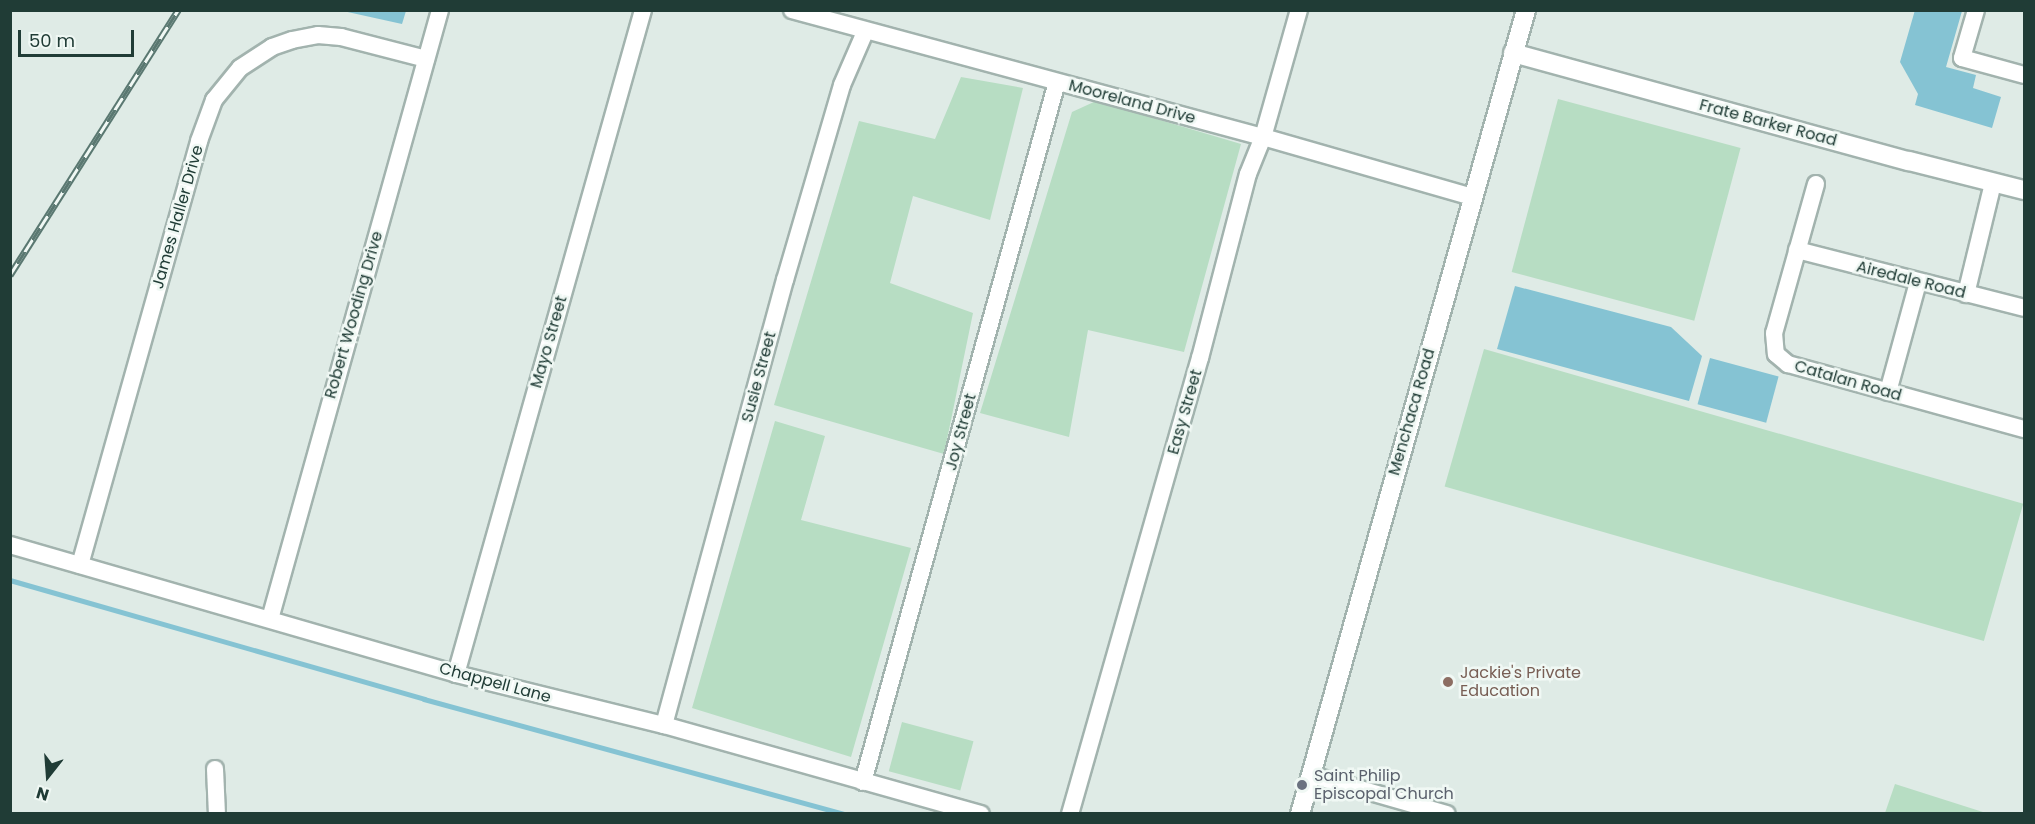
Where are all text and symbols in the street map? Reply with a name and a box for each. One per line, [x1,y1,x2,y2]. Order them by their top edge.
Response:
scale bar [21,18,136,56]
text: 50 m [29,28,75,53]
street label: Mooreland Drive [1067,76,1197,128]
street label: Frate Barker Road [1697,95,1839,151]
street label: James Haller Drive [148,143,208,291]
street label: Robert Wooding Drive [321,229,387,401]
street label: Airedale Road [1854,257,1968,303]
street label: Mayo Street [527,294,571,390]
street label: Susie Street [738,330,780,424]
street label: Menchaca Road [1385,346,1439,478]
street label: Catalan Road [1792,357,1904,405]
street label: Easy Street [1164,367,1206,457]
street label: Joy Street [942,391,980,473]
street label: Chappell Lane [437,659,553,707]
place label: Jackie's Private Education [1460,663,1581,701]
marker: Jackie's Private Education [1441,675,1455,689]
north arrow [18,746,78,806]
place label: Saint Philip Episcopal Church [1314,766,1454,804]
marker: Saint Philip Episcopal Church [1295,778,1309,792]
text: N [33,781,52,806]

